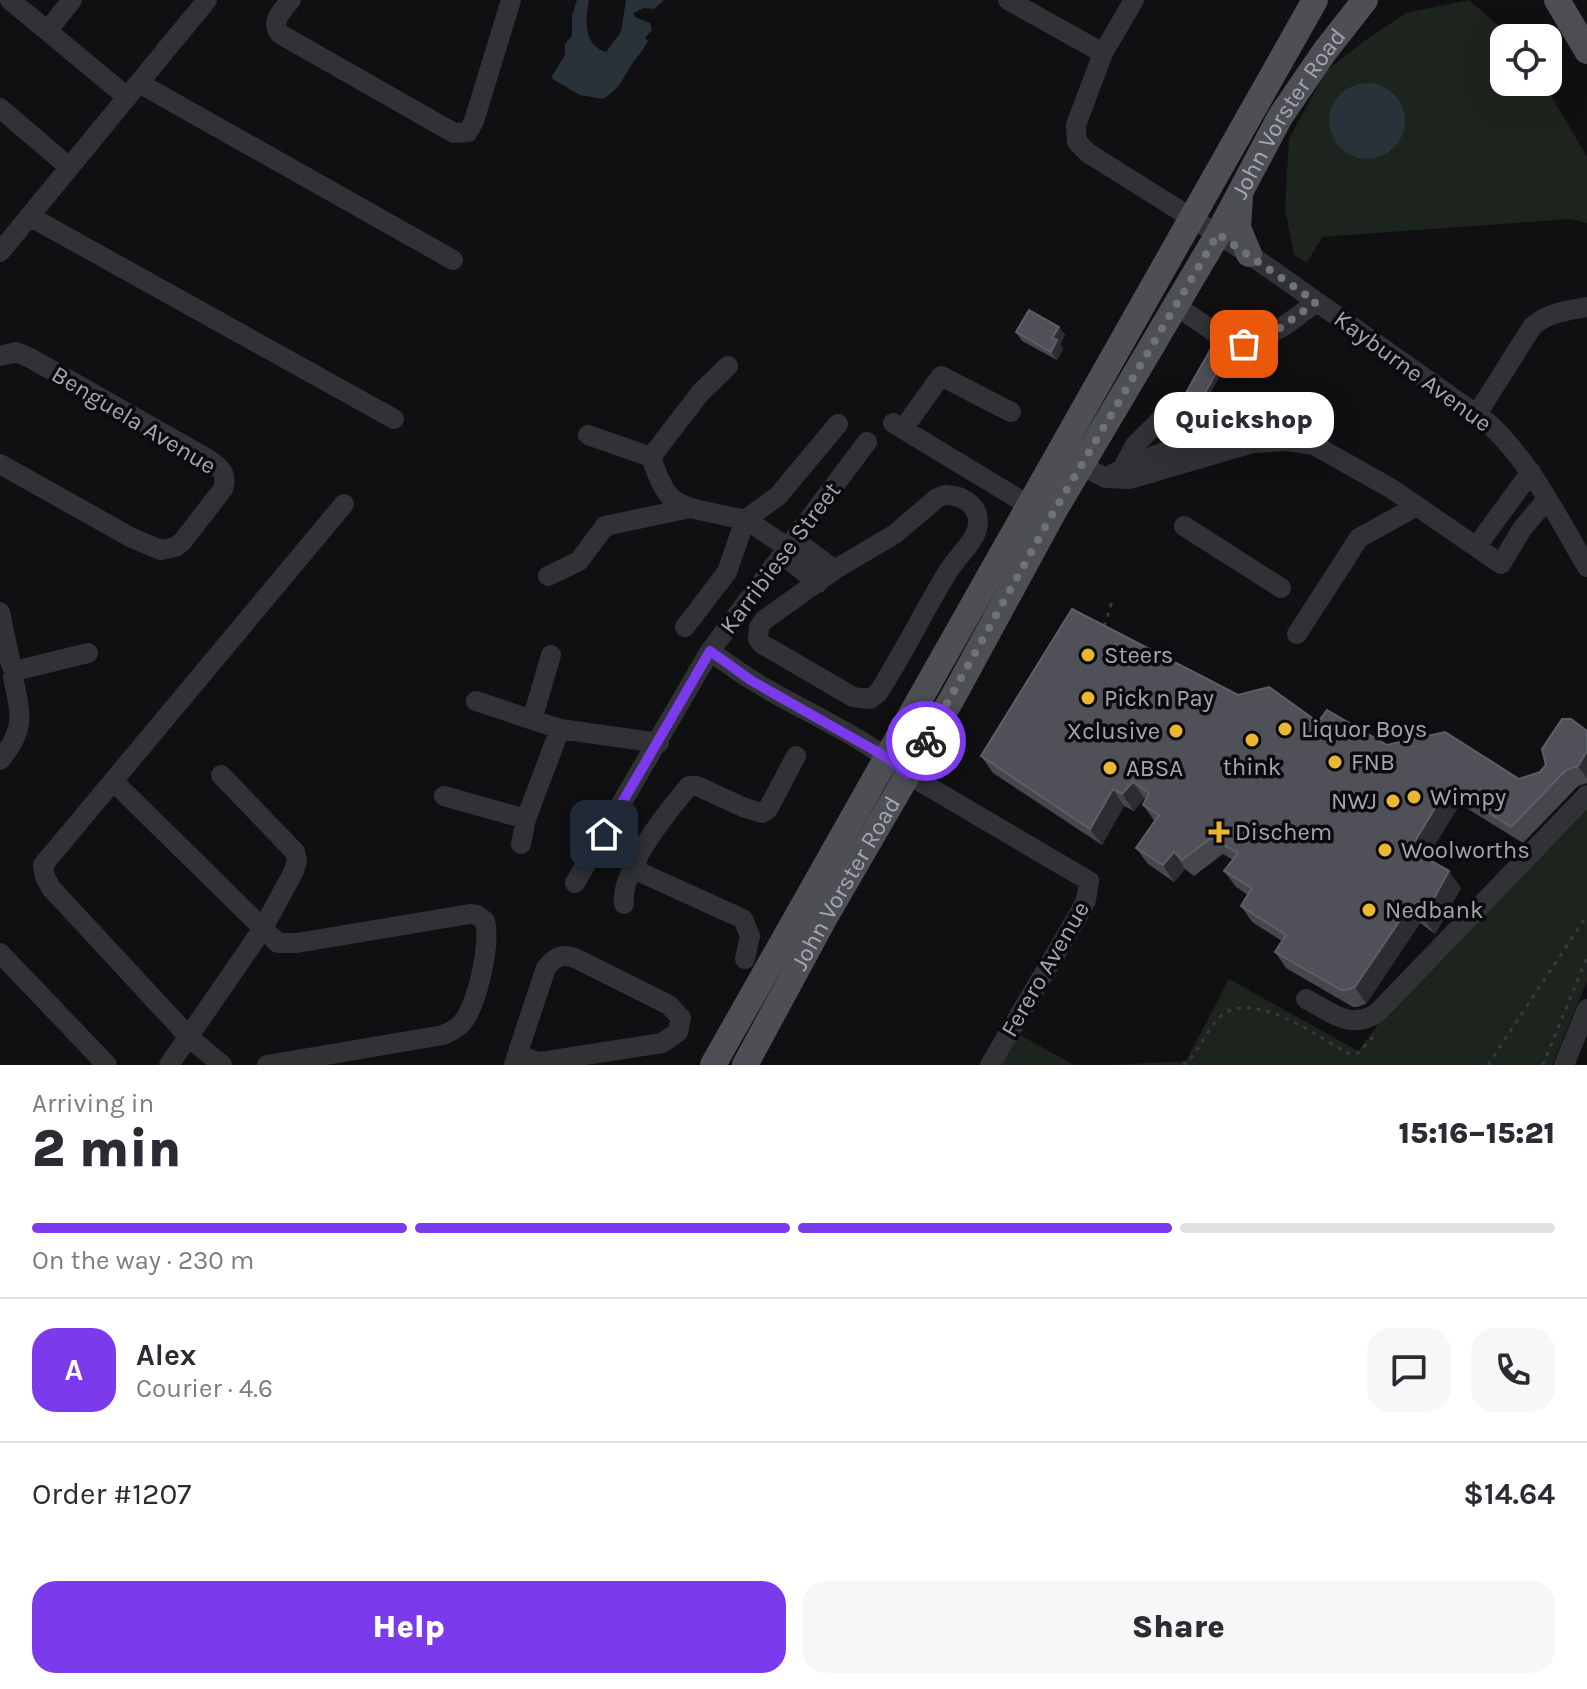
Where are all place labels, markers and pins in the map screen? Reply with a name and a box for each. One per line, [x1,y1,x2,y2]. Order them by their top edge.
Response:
pin [1210,310,1278,378]
callout: Quickshop [1154,392,1334,448]
place label: Steers [1104,641,1173,669]
marker: Steers [1079,646,1097,664]
place label: Pick n Pay [1104,684,1214,712]
marker: Pick n Pay [1079,689,1097,707]
place label: Liquor Boys [1301,715,1427,743]
place label: Xclusive [1067,717,1160,745]
marker: Liquor Boys [1276,720,1294,738]
marker: Xclusive [1167,722,1185,740]
marker: think [1243,731,1261,749]
place label: FNB [1351,748,1395,776]
place label: think [1223,753,1281,781]
marker: FNB [1326,753,1344,771]
place label: ABSA [1126,754,1183,782]
marker: ABSA [1101,759,1119,777]
place label: Wimpy [1430,783,1506,811]
place label: NWJ [1331,787,1377,815]
marker: Wimpy [1405,788,1423,806]
marker: NWJ [1384,792,1402,810]
pin [570,800,638,868]
place label: Dischem [1235,818,1332,846]
marker: Dischem [1210,823,1228,841]
place label: Woolworths [1401,836,1530,864]
marker: Woolworths [1376,841,1394,859]
place label: Nedbank [1385,896,1483,924]
marker: Nedbank [1360,901,1378,919]

